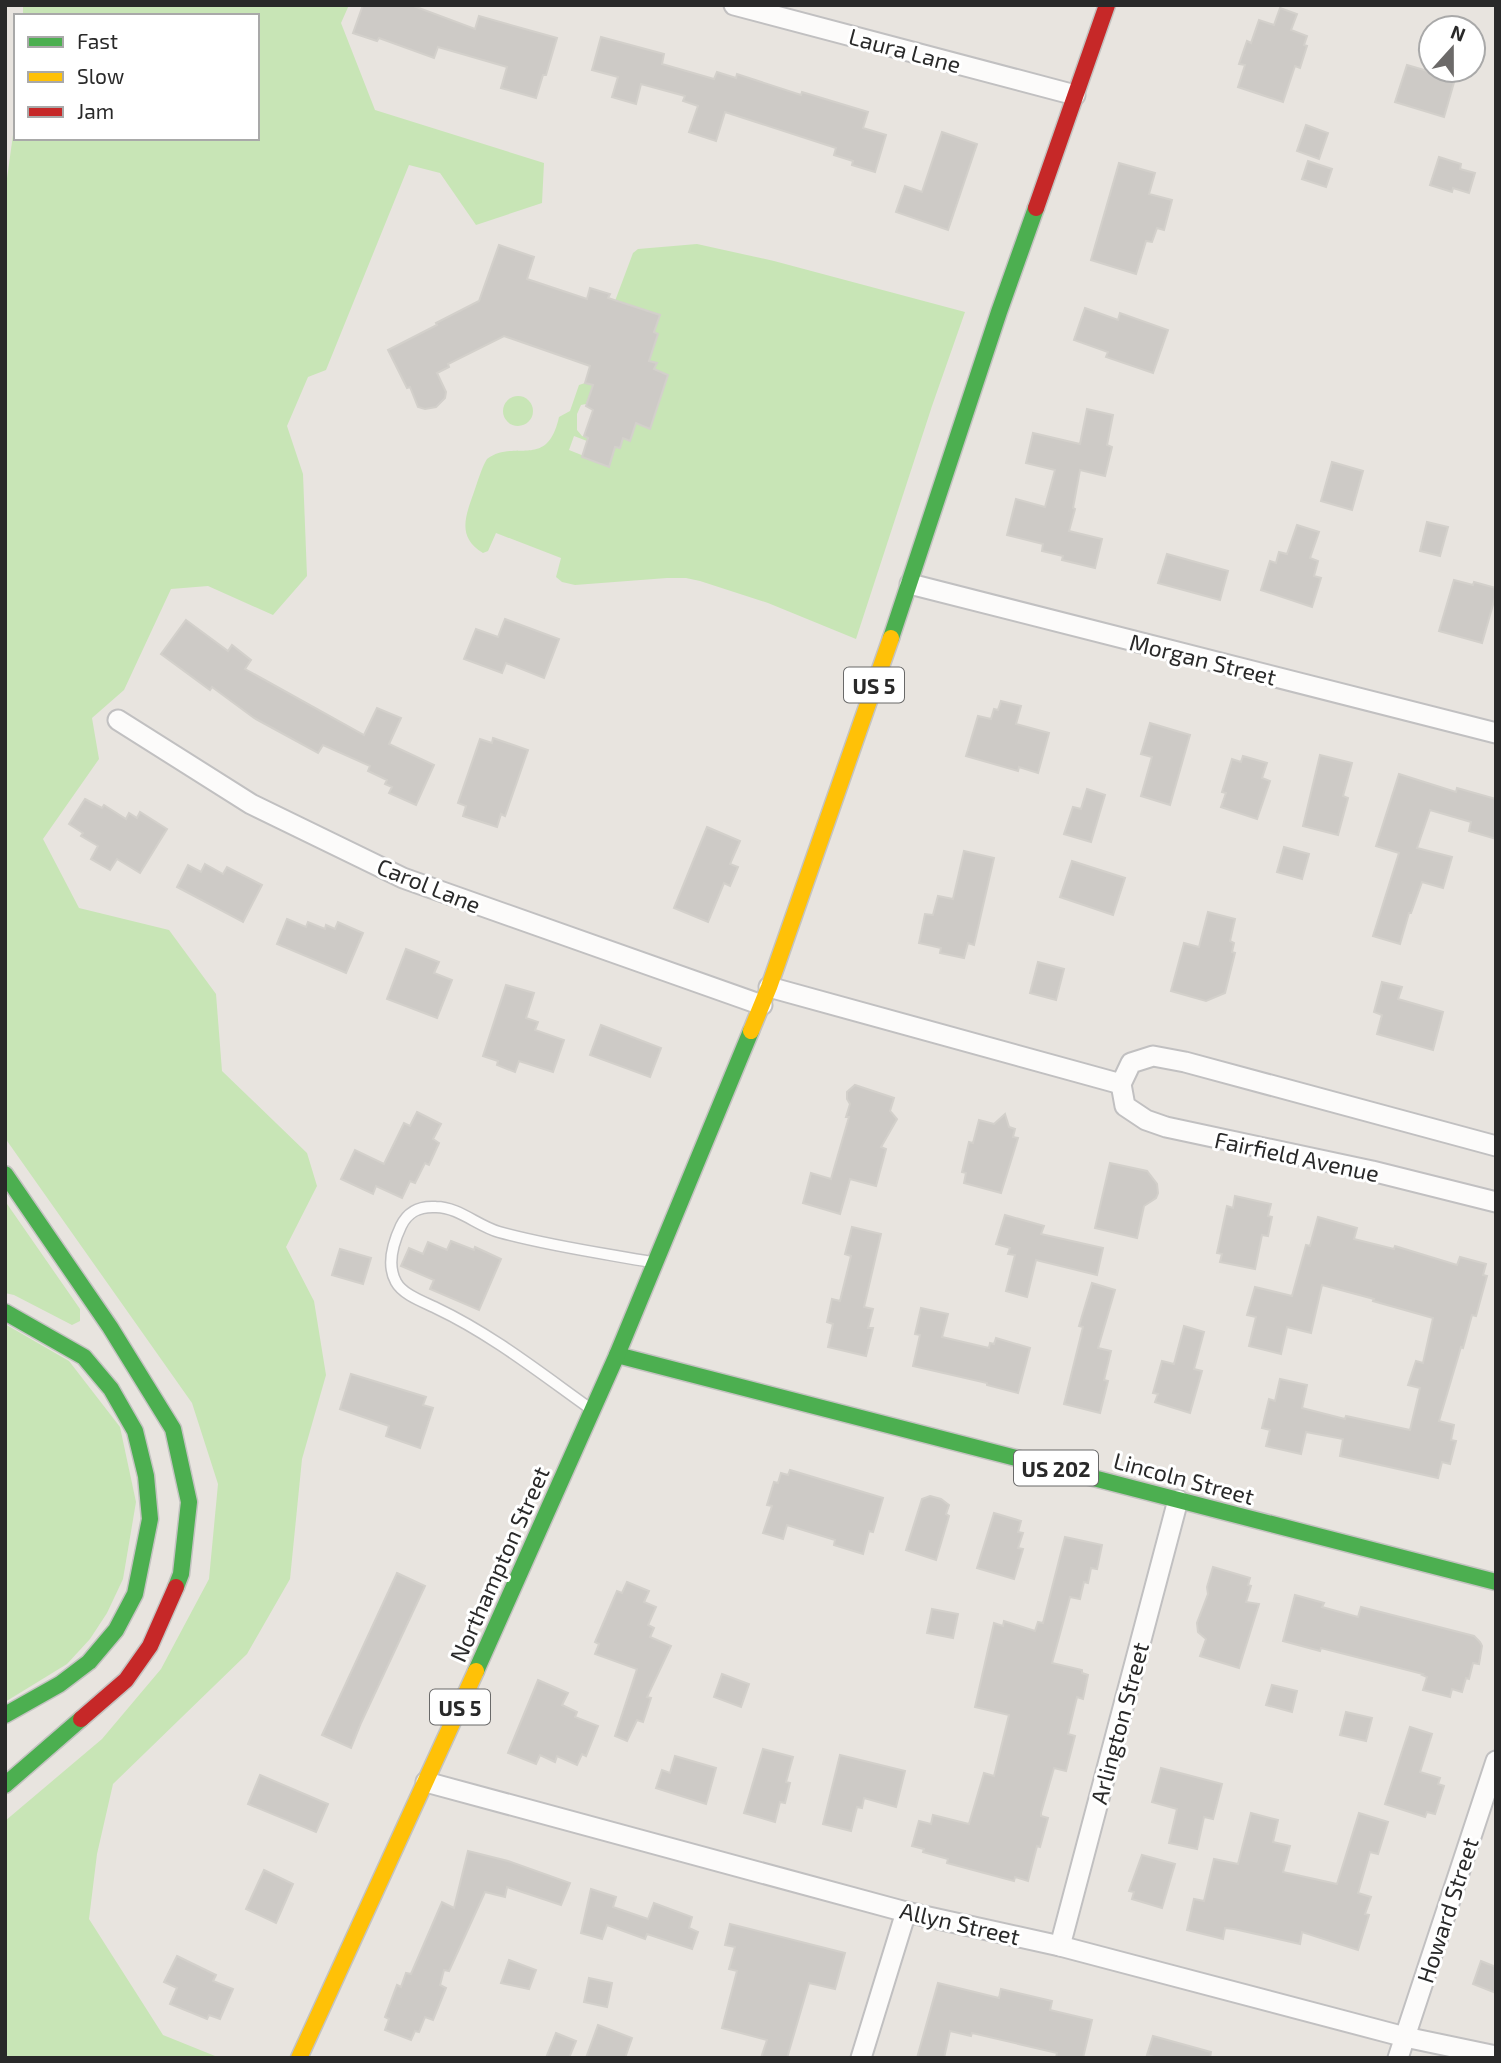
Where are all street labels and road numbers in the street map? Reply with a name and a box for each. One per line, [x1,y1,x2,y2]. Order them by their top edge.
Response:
street label: Laura Lane [846,22,964,78]
street label: Morgan Street [1127,627,1279,691]
road number: US 5 [844,668,904,702]
street label: Carol Lane [373,852,485,918]
street label: Fairfield Avenue [1212,1125,1382,1187]
street label: Lincoln Street [1111,1446,1258,1510]
road number: US 202 [1014,1450,1098,1486]
street label: Northampton Street [443,1462,555,1666]
street label: Arlington Street [1084,1639,1154,1807]
road number: US 5 [430,1690,490,1724]
street label: Howard Street [1410,1834,1484,1986]
street label: Allyn Street [897,1896,1023,1950]

